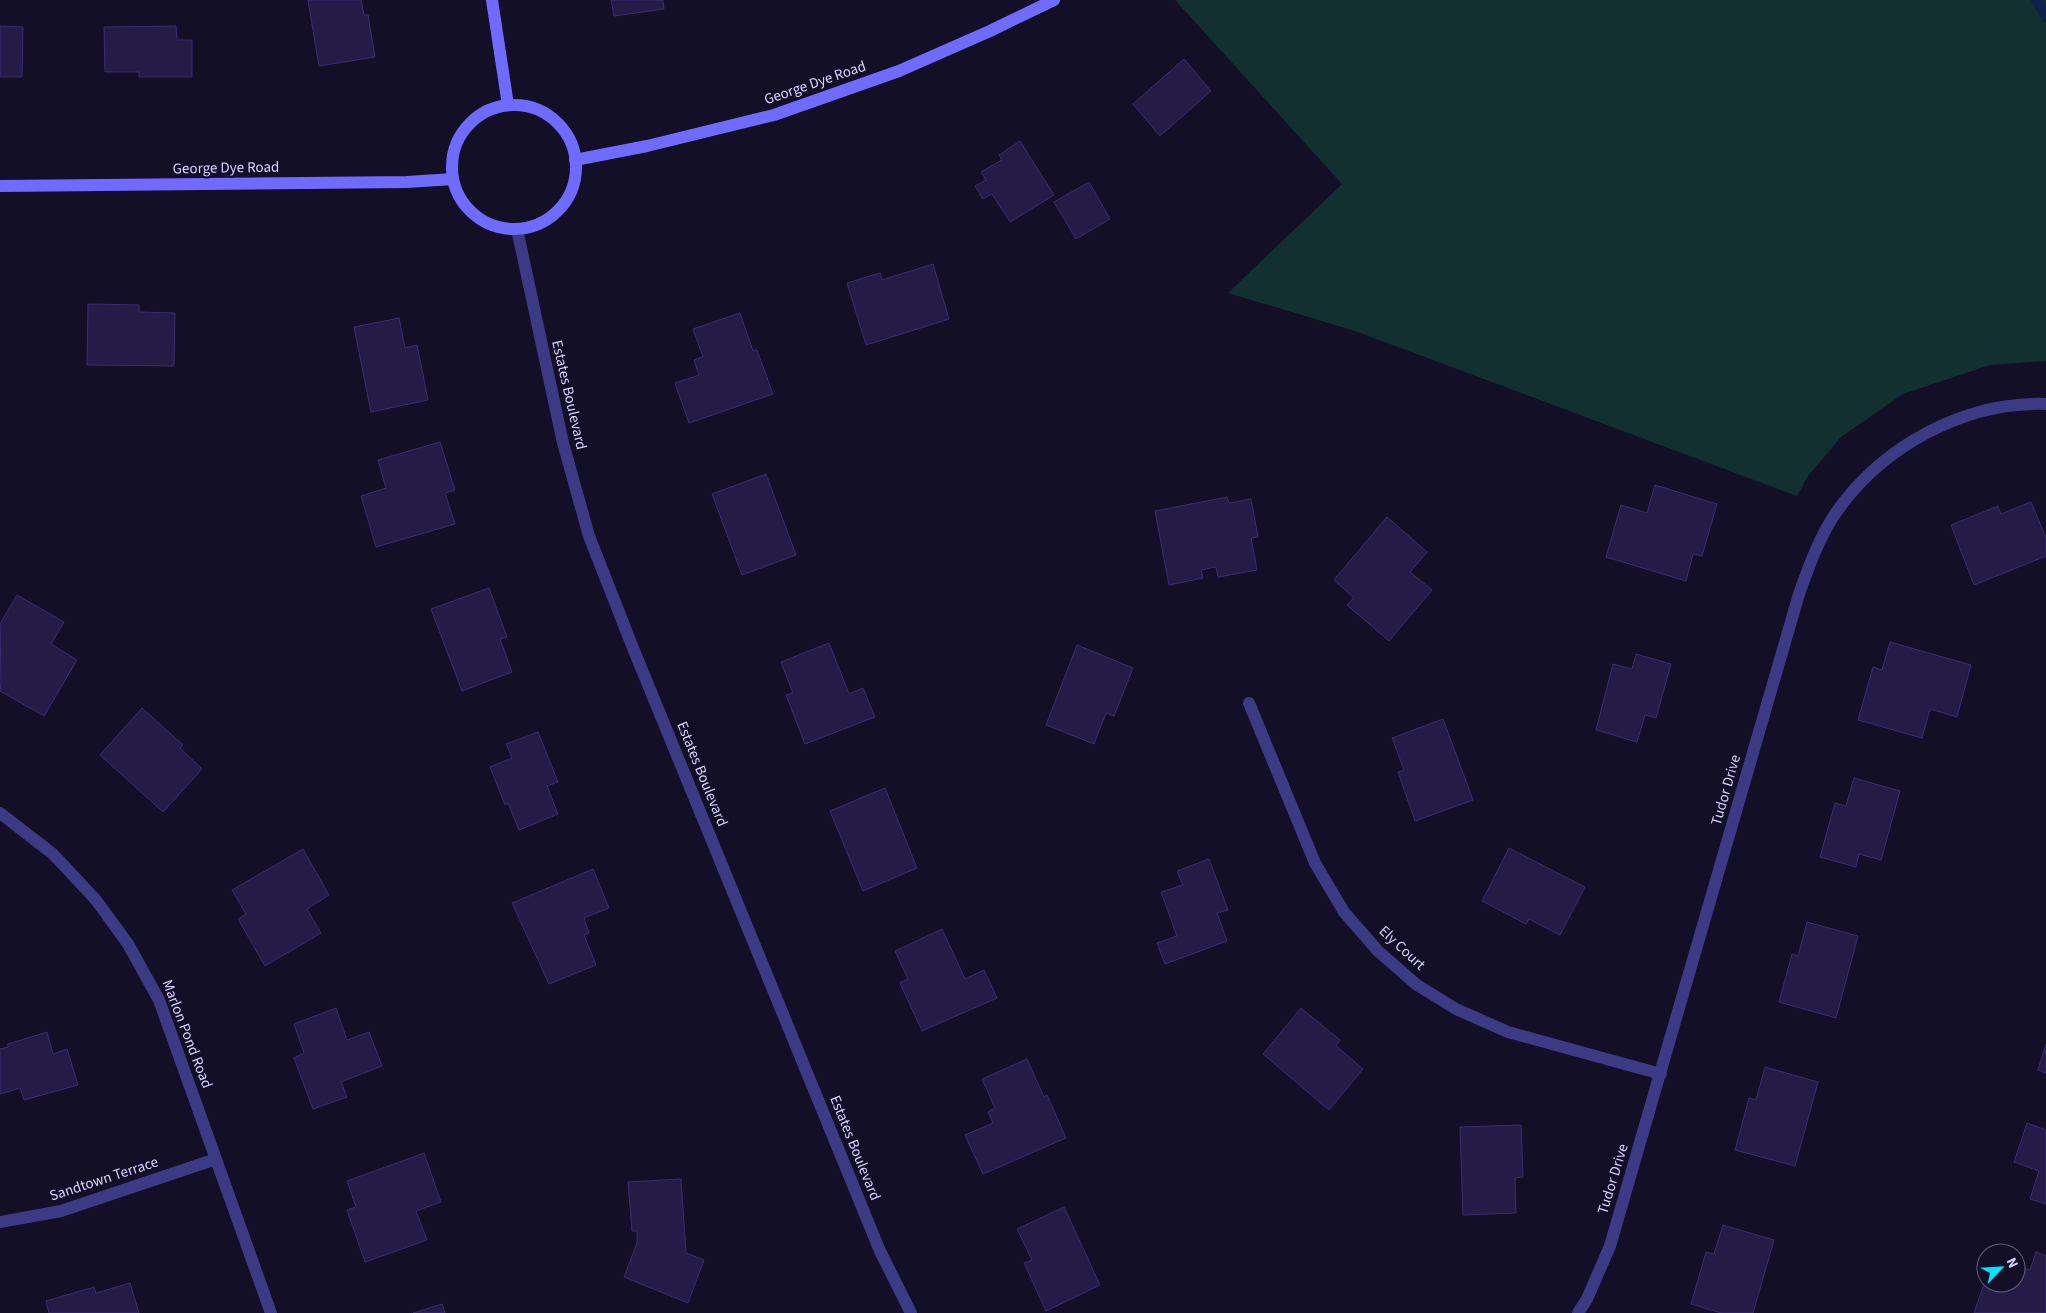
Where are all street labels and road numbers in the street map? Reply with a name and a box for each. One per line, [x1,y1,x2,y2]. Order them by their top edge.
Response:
street label: George Dye Road [761,56,869,110]
street label: George Dye Road [173,157,279,179]
street label: Estates Boulevard [546,338,592,452]
street label: Estates Boulevard [671,718,733,830]
street label: Tudor Drive [1706,752,1746,828]
street label: Ely Court [1374,921,1430,975]
street label: Marlon Pond Road [157,977,217,1091]
street label: Estates Boulevard [824,1092,886,1204]
street label: Tudor Drive [1592,1141,1634,1217]
street label: Sandtown Terrace [47,1152,161,1206]

